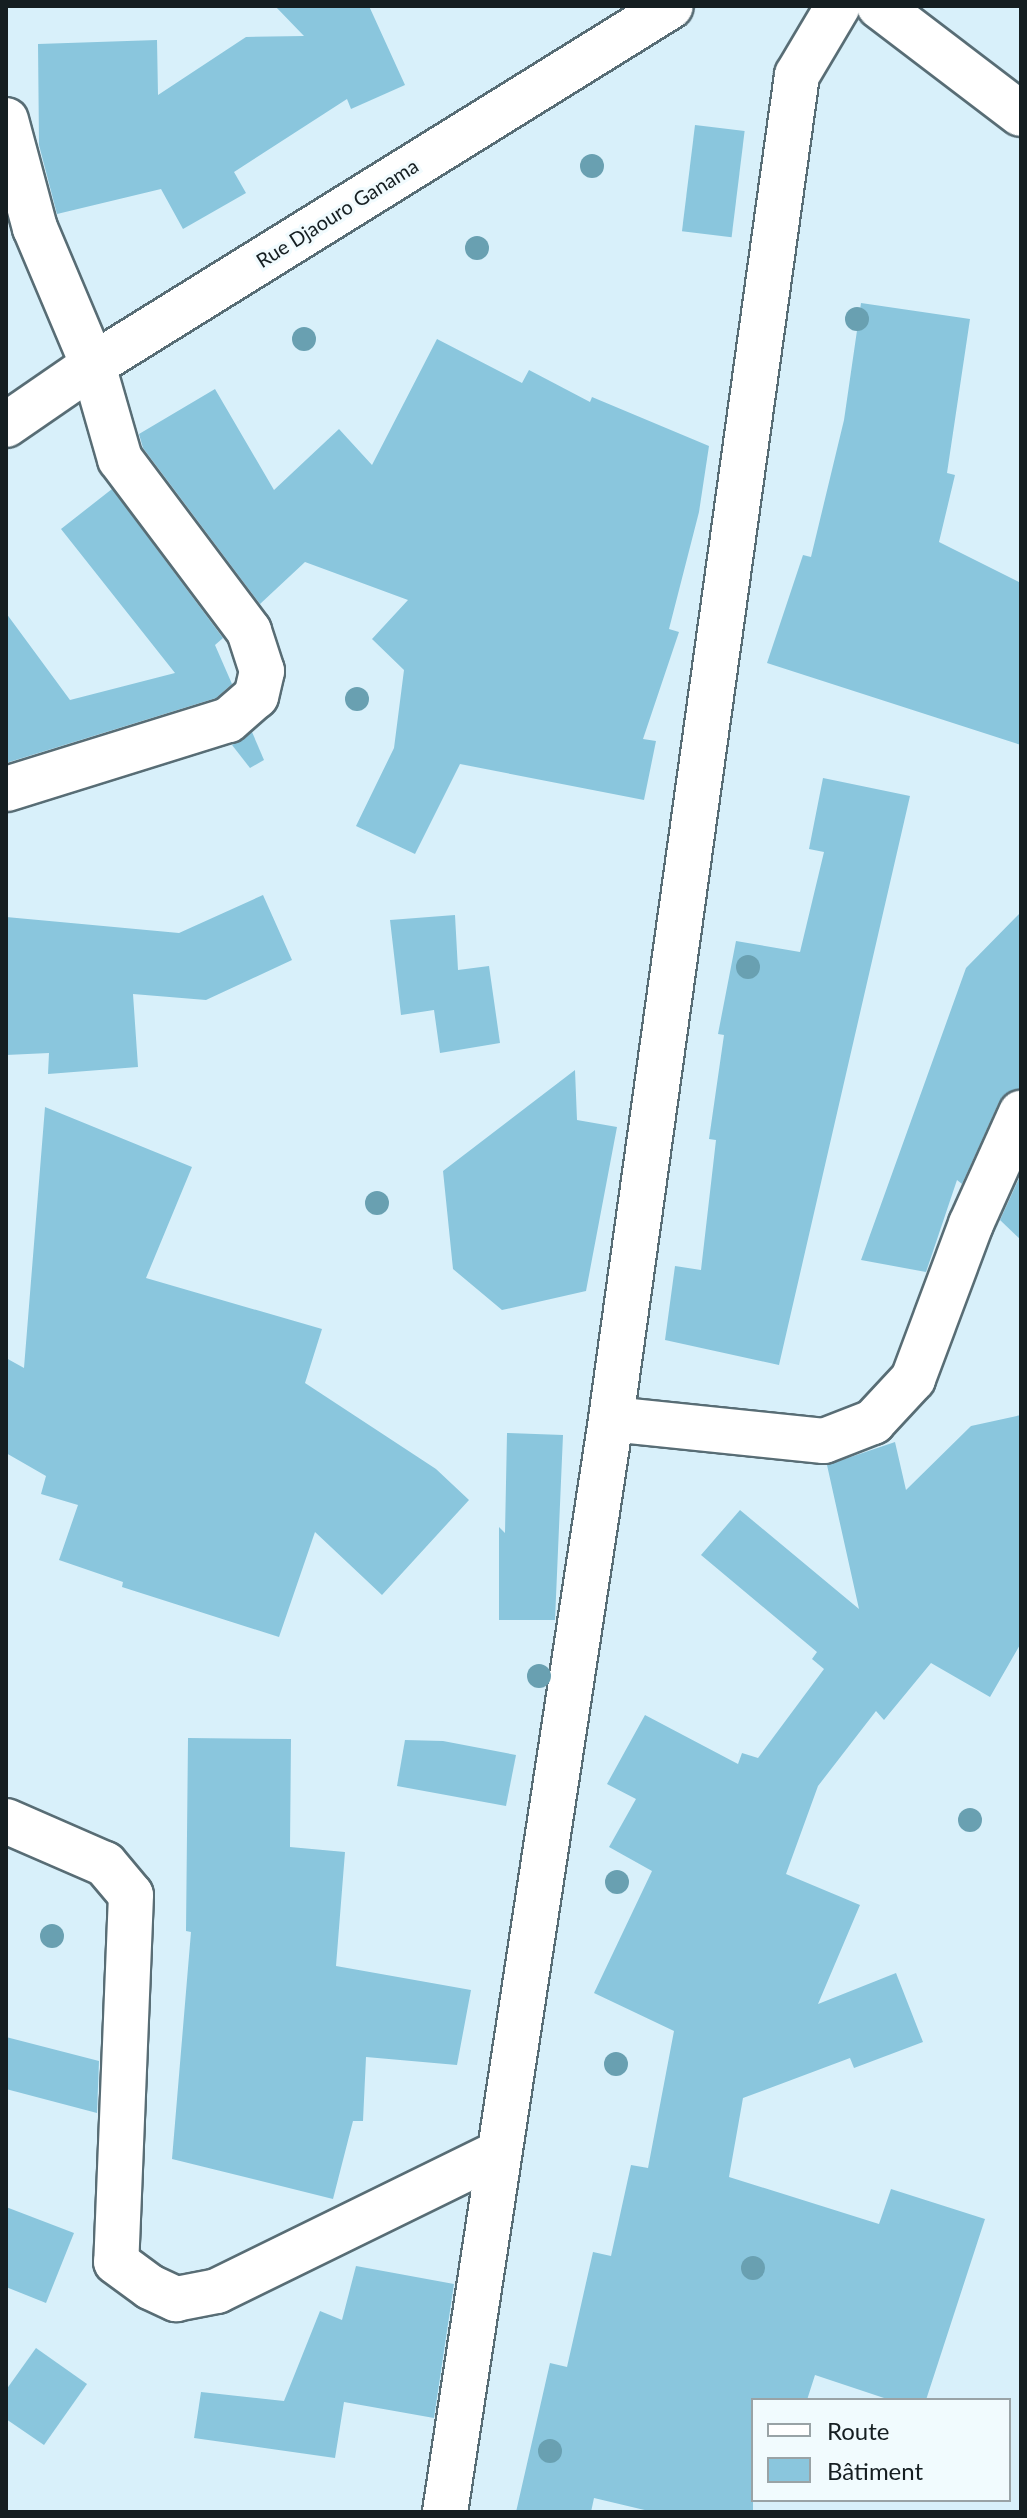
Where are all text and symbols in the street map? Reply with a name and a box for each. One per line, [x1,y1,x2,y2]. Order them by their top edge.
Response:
street label: Rue Djaouro Ganama [252,153,422,273]
legend [751,2398,1011,2502]
text: Route [827,2416,889,2445]
text: Bâtiment [827,2456,923,2485]

